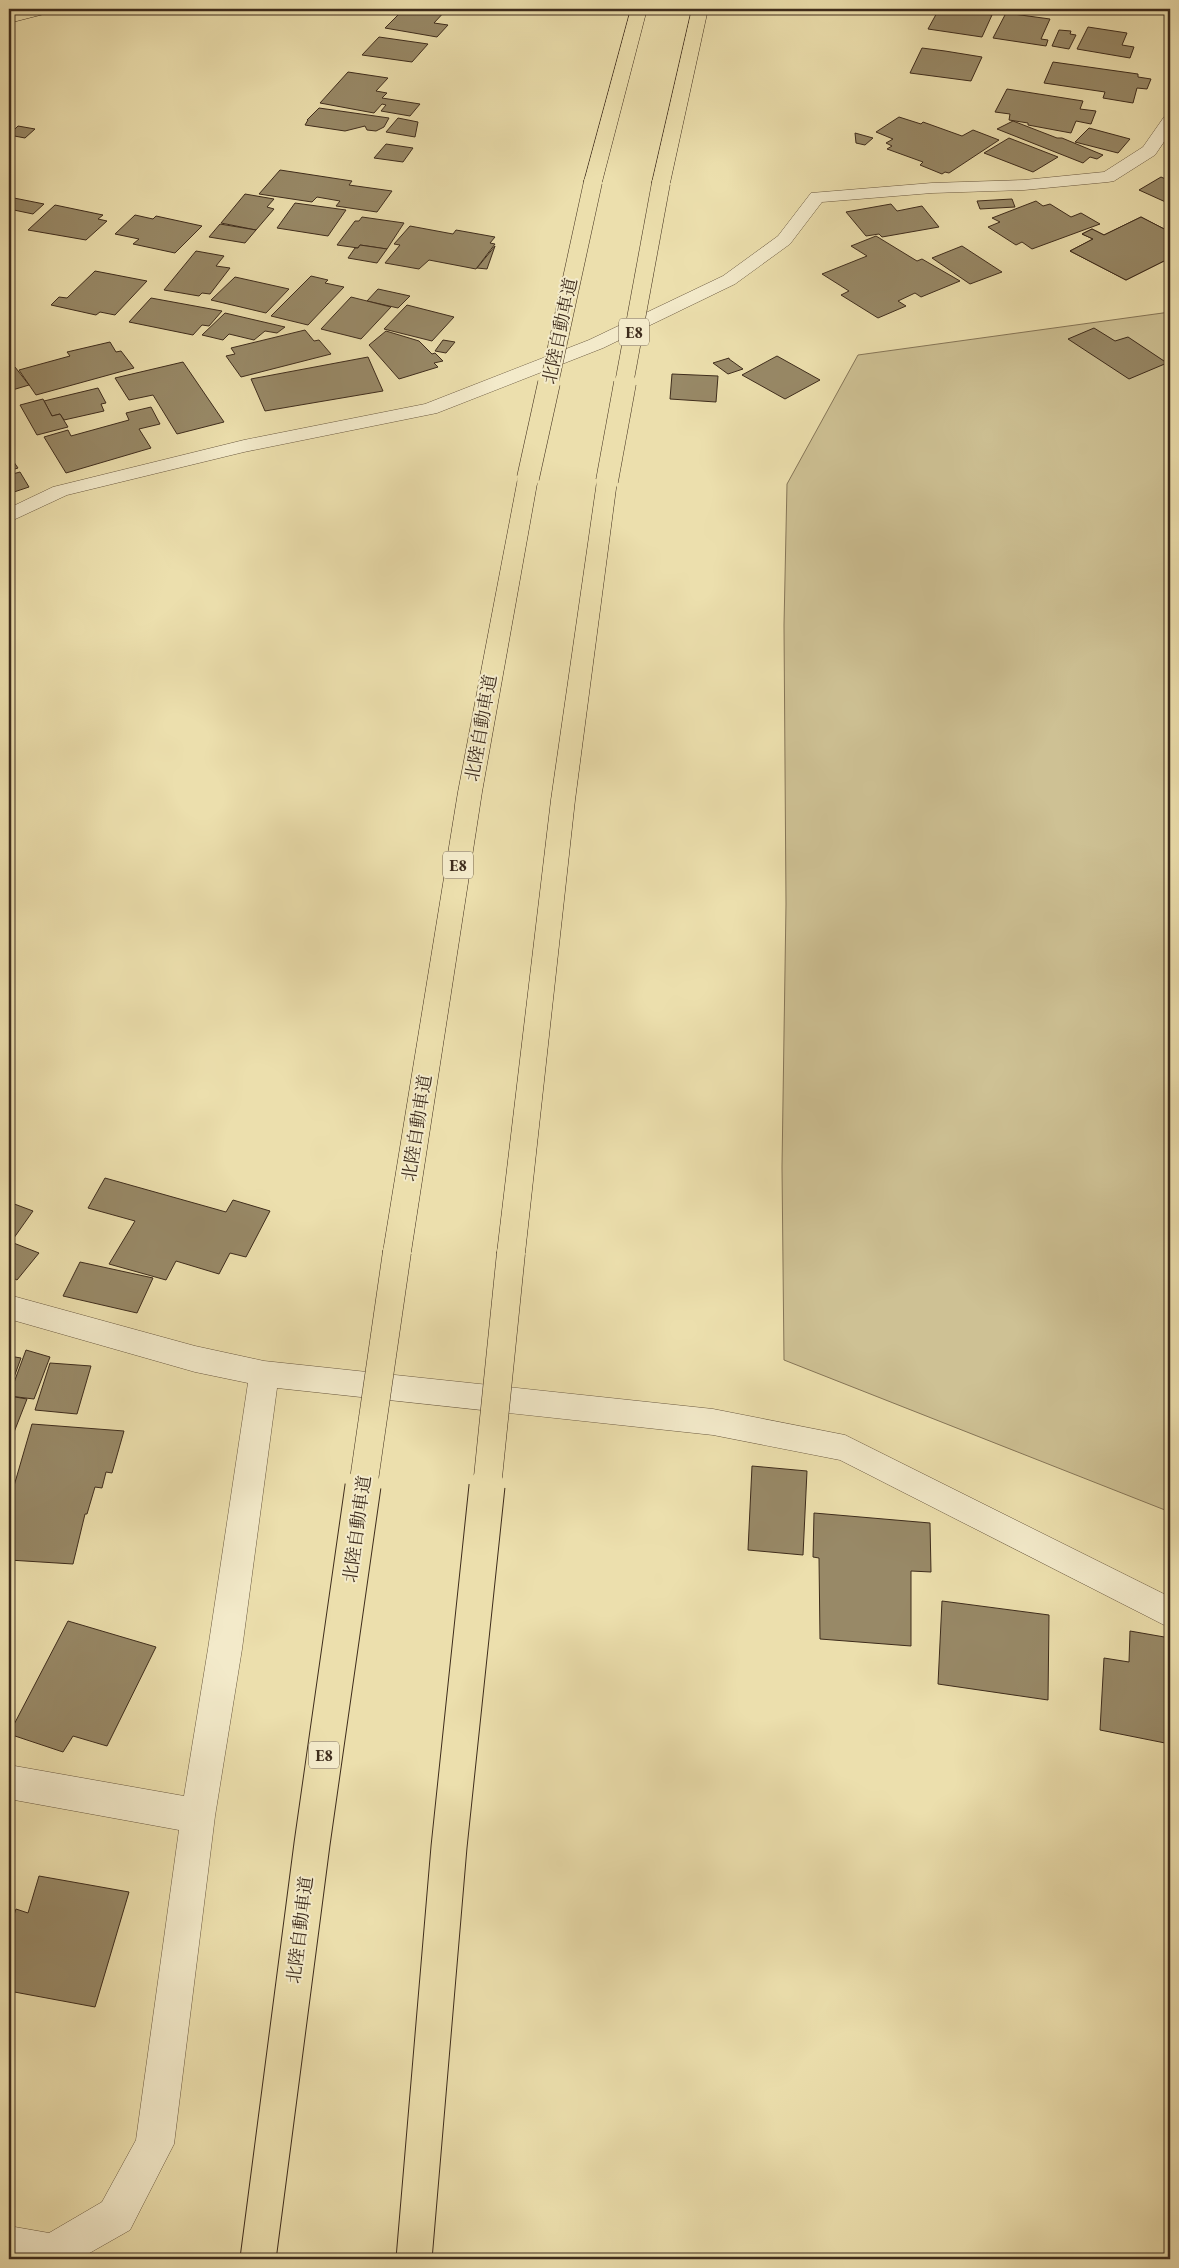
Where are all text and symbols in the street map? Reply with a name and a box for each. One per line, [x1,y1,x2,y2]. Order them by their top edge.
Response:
street label: 北陸自動車道 [537,276,582,386]
road number: E8 [619,318,649,346]
street label: 北陸自動車道 [460,673,501,783]
road number: E8 [443,852,473,878]
street label: 北陸自動車道 [397,1073,436,1183]
street label: 北陸自動車道 [338,1474,375,1584]
road number: E8 [309,1742,339,1768]
street label: 北陸自動車道 [282,1875,317,1985]

